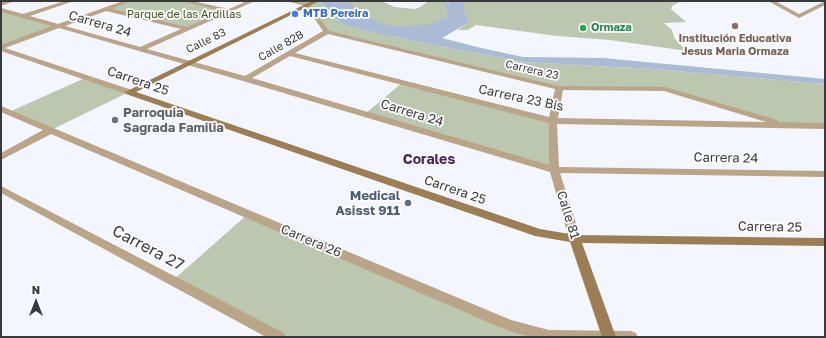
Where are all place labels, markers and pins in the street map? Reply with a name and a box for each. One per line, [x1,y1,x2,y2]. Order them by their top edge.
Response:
place label: MTB Pereira [303,7,368,21]
marker: MTB Pereira [290,9,300,19]
place label: Ormaza [591,21,632,35]
marker: Institución Educativa Jesus Maria Ormaza [730,21,740,31]
marker: Ormaza [578,23,588,33]
place label: Institución Educativa Jesus Maria Ormaza [678,32,792,58]
place label: Parroquia Sagrada Familia [123,105,224,136]
marker: Parroquia Sagrada Familia [110,115,120,125]
place label: Medical Asisst 911 [335,188,400,219]
marker: Medical Asisst 911 [403,198,413,208]

